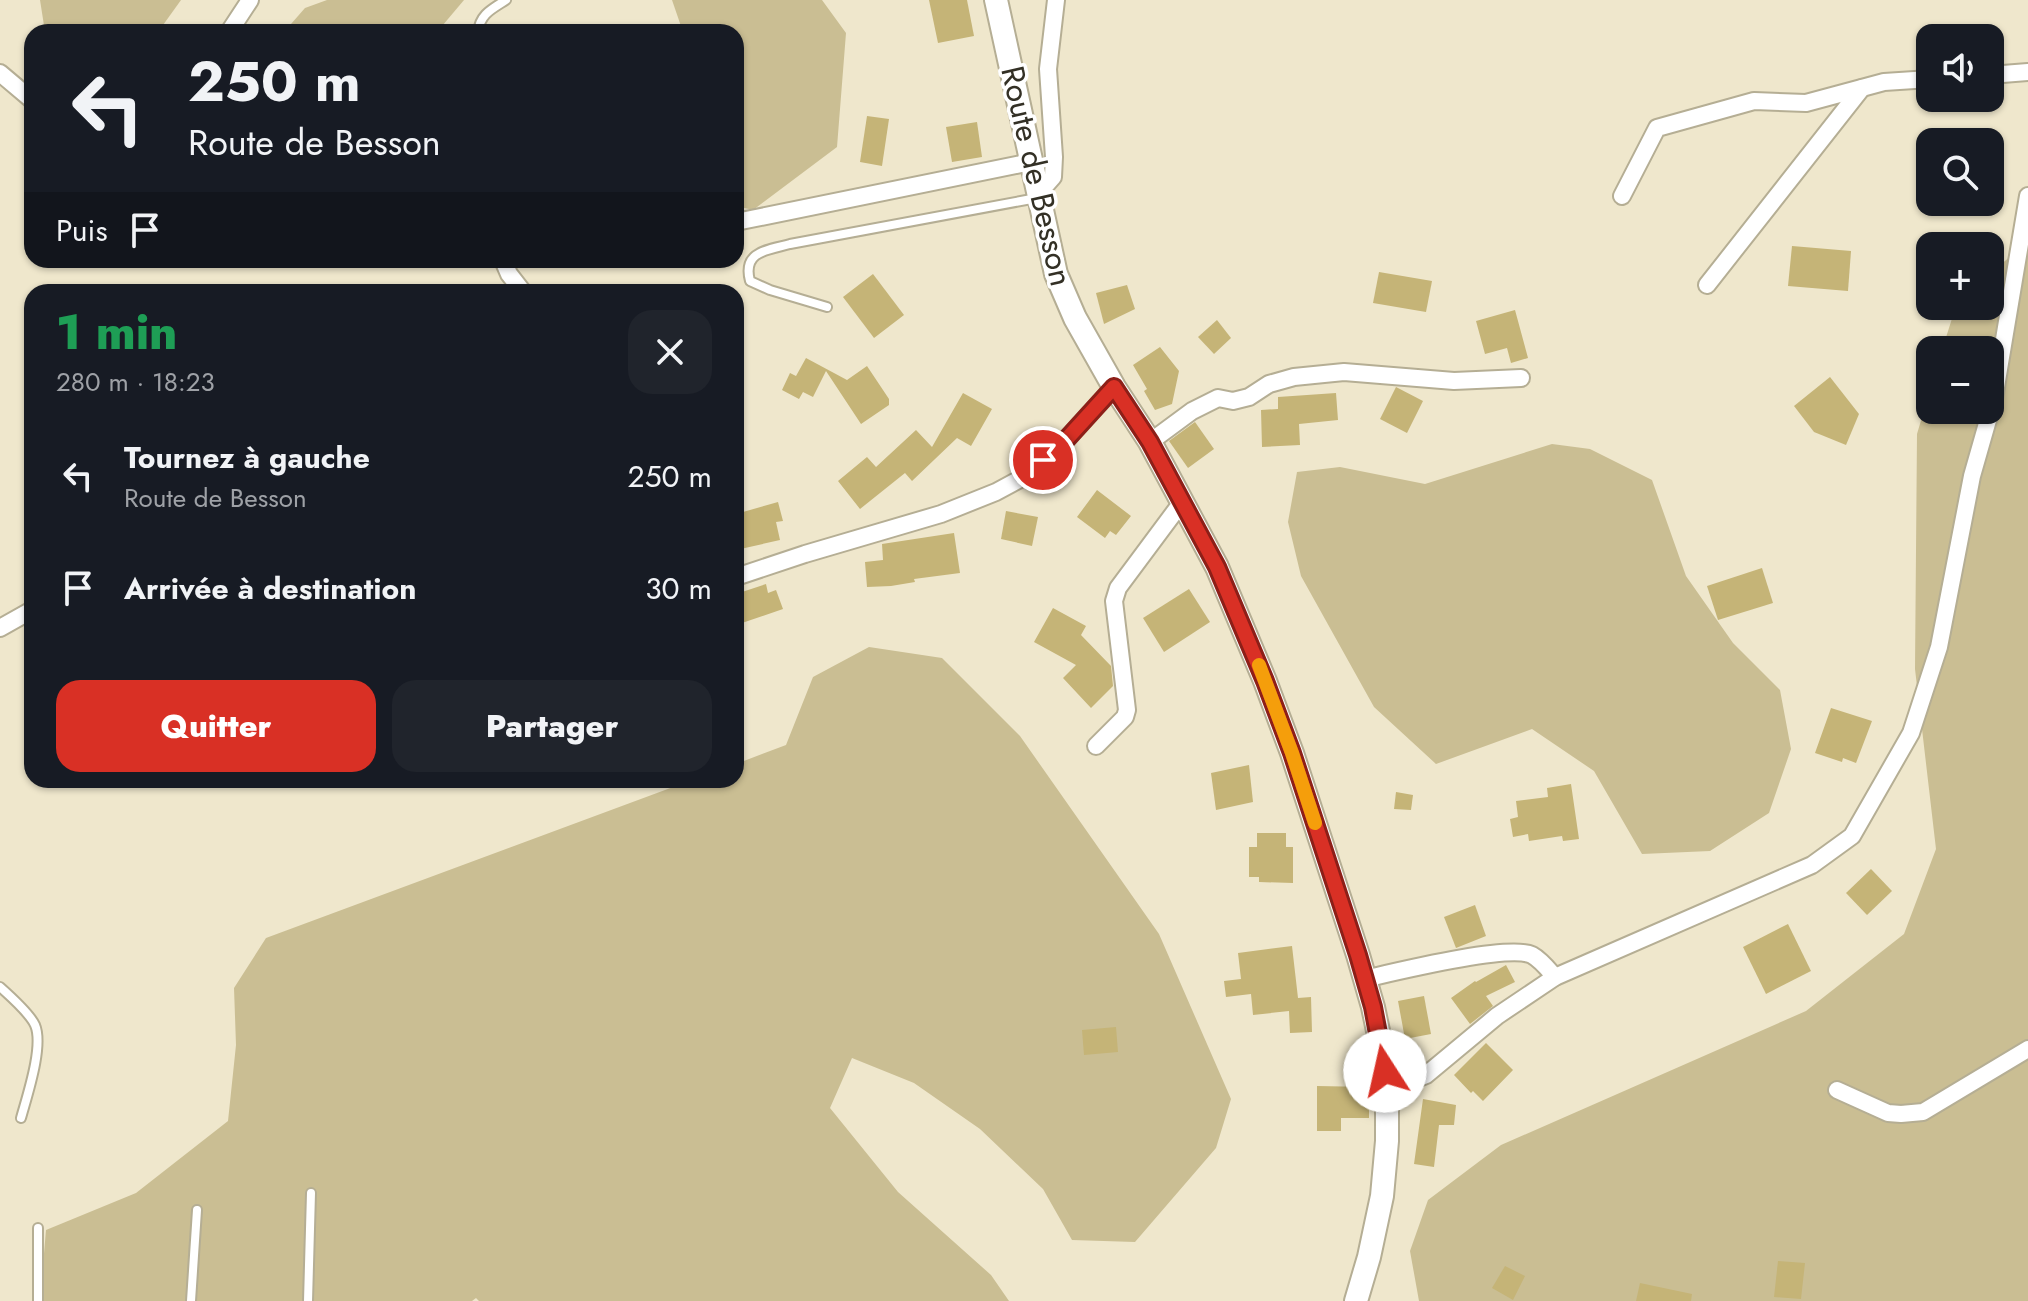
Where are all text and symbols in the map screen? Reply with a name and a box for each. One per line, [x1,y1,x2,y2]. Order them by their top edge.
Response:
map controls [1916,24,2004,424]
button: sound [1916,24,2004,112]
text: 250 m [188,41,361,122]
icon: left [56,56,160,160]
street label: Route de Besson [989,61,1085,291]
text: Route de Besson [188,116,441,168]
button: search [1916,128,2004,216]
icon: arrive [123,208,167,252]
text: Puis [56,209,107,252]
button: + [1916,232,2004,320]
text: 1 min [56,298,177,367]
button: close [628,310,712,394]
button: − [1916,336,2004,424]
text: 280 m · 18:23 [56,363,215,401]
pin [1009,426,1077,494]
text: Tournez à gauche [124,436,370,479]
icon: arrive [1021,438,1065,482]
icon: left [56,454,100,498]
text: 250 m [628,455,712,498]
text: Route de Besson [124,479,307,517]
icon: arrive [56,566,100,610]
text: Arrivée à destination [124,567,416,610]
text: 30 m [645,567,712,610]
button: Quitter [56,680,376,772]
button: Partager [392,680,712,772]
position arrow [1343,1029,1427,1113]

